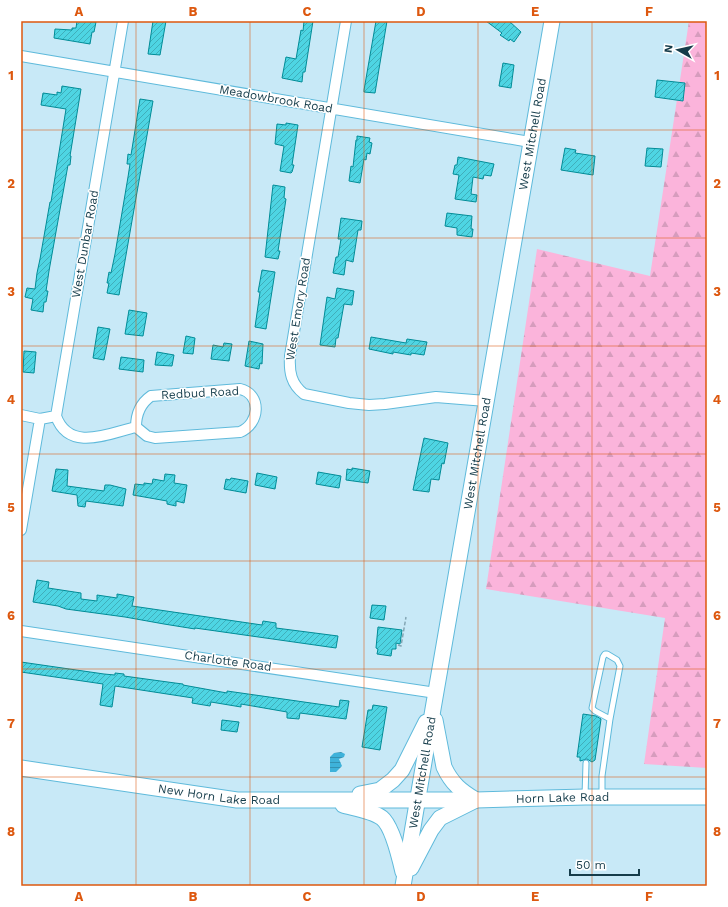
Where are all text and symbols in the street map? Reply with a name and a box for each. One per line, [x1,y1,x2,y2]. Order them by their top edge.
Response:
text: A [75,4,84,19]
text: B [189,4,198,19]
text: C [303,4,312,19]
text: D [416,4,426,19]
text: E [531,4,539,19]
text: F [645,4,653,19]
north arrow [658,30,698,70]
text: N [662,44,676,54]
text: 1 [8,68,14,83]
text: 1 [714,68,720,83]
street label: West Mitchell Road [516,77,549,191]
street label: Meadowbrook Road [218,82,334,116]
text: 2 [7,176,15,191]
text: 2 [713,176,721,191]
street label: West Dunbar Road [69,189,101,299]
street label: West Emory Road [283,257,313,361]
text: 3 [7,284,15,299]
text: 3 [713,284,721,299]
street label: Redbud Road [161,384,239,402]
text: 4 [7,392,16,407]
text: 4 [713,392,722,407]
street label: West Mitchell Road [461,396,494,510]
text: 5 [7,500,15,515]
text: 5 [713,500,721,515]
text: 6 [7,608,15,623]
text: 6 [713,608,721,623]
street label: Charlotte Road [184,648,272,674]
text: 7 [7,716,15,731]
street label: West Mitchell Road [406,716,439,830]
text: 7 [713,716,721,731]
street label: New Horn Lake Road [157,781,280,807]
street label: Horn Lake Road [516,790,609,806]
text: 8 [7,824,15,839]
text: 8 [713,824,721,839]
scale bar [570,851,639,877]
text: 50 m [576,858,606,872]
text: A [75,889,84,904]
text: B [189,889,198,904]
text: C [303,889,312,904]
text: D [416,889,426,904]
text: E [531,889,539,904]
text: F [645,889,653,904]

